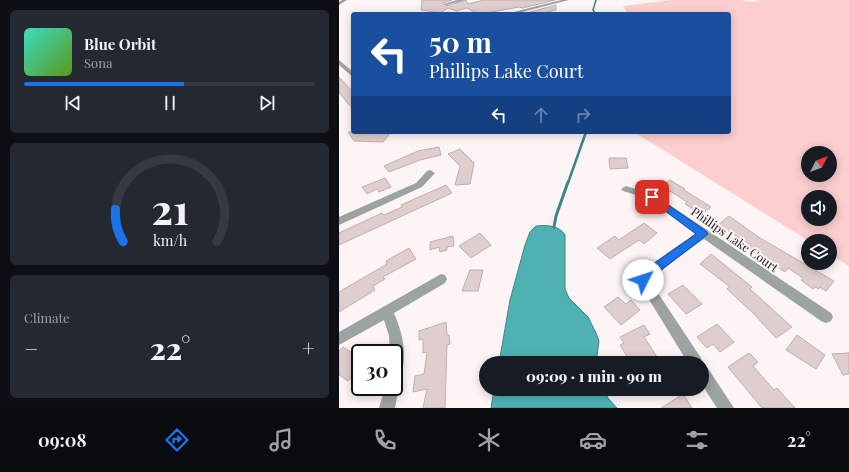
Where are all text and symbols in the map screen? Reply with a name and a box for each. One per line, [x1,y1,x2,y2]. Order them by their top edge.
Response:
text: 50 m [429,23,492,60]
icon: left [363,28,415,80]
text: Blue Orbit [84,34,156,54]
text: Sona [84,54,112,71]
text: Phillips Lake Court [429,59,583,83]
icon: previous [62,92,84,114]
icon: pause [159,92,181,114]
icon: next [256,92,278,114]
icon: left [488,104,510,126]
icon: ahead [530,104,552,126]
icon: right [572,104,594,126]
north arrow [801,146,837,182]
map controls [801,146,837,270]
text: 21 [151,180,188,235]
pin [635,180,669,214]
icon: arrive [641,186,663,208]
button: sound [801,190,837,226]
street label: Phillips Lake Court [688,203,782,276]
text: km/h [152,231,187,250]
button: layers [801,234,837,270]
position arrow [622,259,664,301]
text: Climate [24,309,70,326]
text: 22° [150,328,190,368]
text: − [24,333,38,363]
text: + [302,333,315,363]
speed limit sign: 30 [351,344,403,396]
text: 09:09 · 1 min · 90 m [526,366,662,386]
icon: directions [163,426,191,454]
icon: music [267,426,295,454]
icon: phone [371,426,399,454]
icon: climate [475,426,503,454]
icon: car [579,426,607,454]
icon: filters [683,426,711,454]
text: 09:08 [38,428,87,452]
text: 22° [787,428,811,452]

